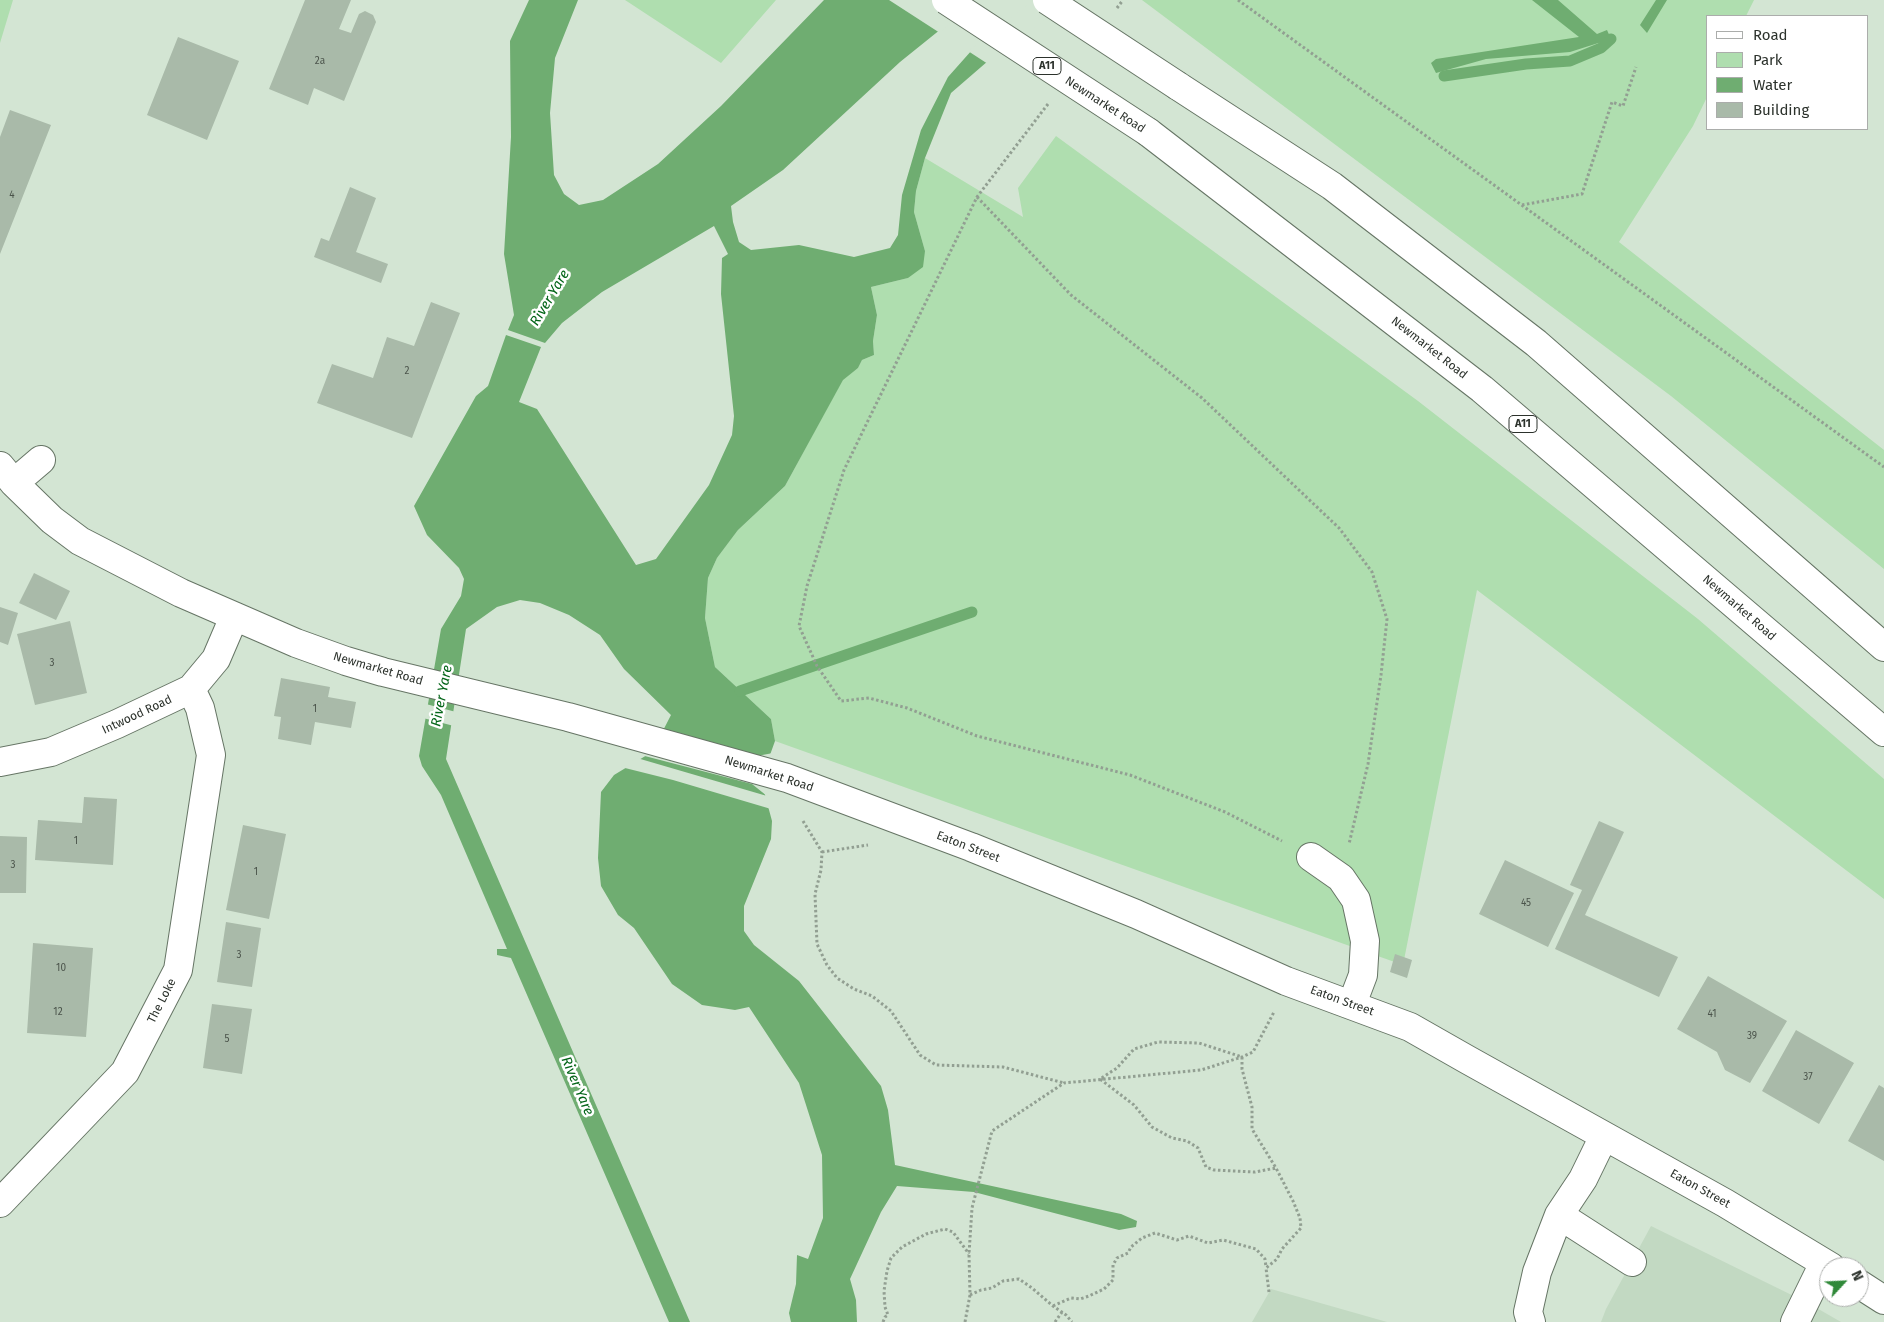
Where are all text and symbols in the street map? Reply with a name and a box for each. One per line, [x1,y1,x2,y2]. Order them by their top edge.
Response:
legend [1706,15,1869,130]
text: Road [1753,26,1788,44]
text: Park [1753,51,1783,69]
house number: 2a [315,55,325,67]
road number: A11 [1033,58,1061,74]
street label: Newmarket Road [1062,74,1148,136]
text: Water [1753,76,1792,94]
text: Building [1753,101,1809,119]
house number: 4 [9,189,15,201]
water label: River Yare [527,267,573,329]
street label: Newmarket Road [1388,314,1470,382]
house number: 2 [405,365,409,377]
road number: A11 [1509,416,1537,432]
street label: Newmarket Road [1699,572,1779,644]
street label: Newmarket Road [332,649,424,689]
house number: 3 [50,657,54,669]
water label: River Yare [428,664,456,728]
street label: Intwood Road [100,693,174,737]
house number: 1 [313,703,317,715]
street label: Newmarket Road [723,753,815,795]
street label: Eaton Street [934,828,1002,866]
house number: 1 [74,835,78,847]
house number: 3 [11,859,15,871]
house number: 1 [254,866,258,878]
house number: 45 [1521,897,1531,909]
house number: 3 [237,949,241,961]
house number: 10 [56,962,66,974]
street label: The Loke [145,976,179,1026]
street label: Eaton Street [1308,983,1376,1019]
house number: 12 [53,1006,63,1018]
house number: 41 [1707,1008,1717,1020]
house number: 39 [1747,1030,1757,1042]
house number: 5 [224,1033,230,1045]
water label: River Yare [557,1054,597,1118]
house number: 37 [1803,1071,1813,1083]
street label: Eaton Street [1667,1167,1733,1211]
north arrow [1819,1257,1869,1307]
text: N [1847,1268,1867,1284]

